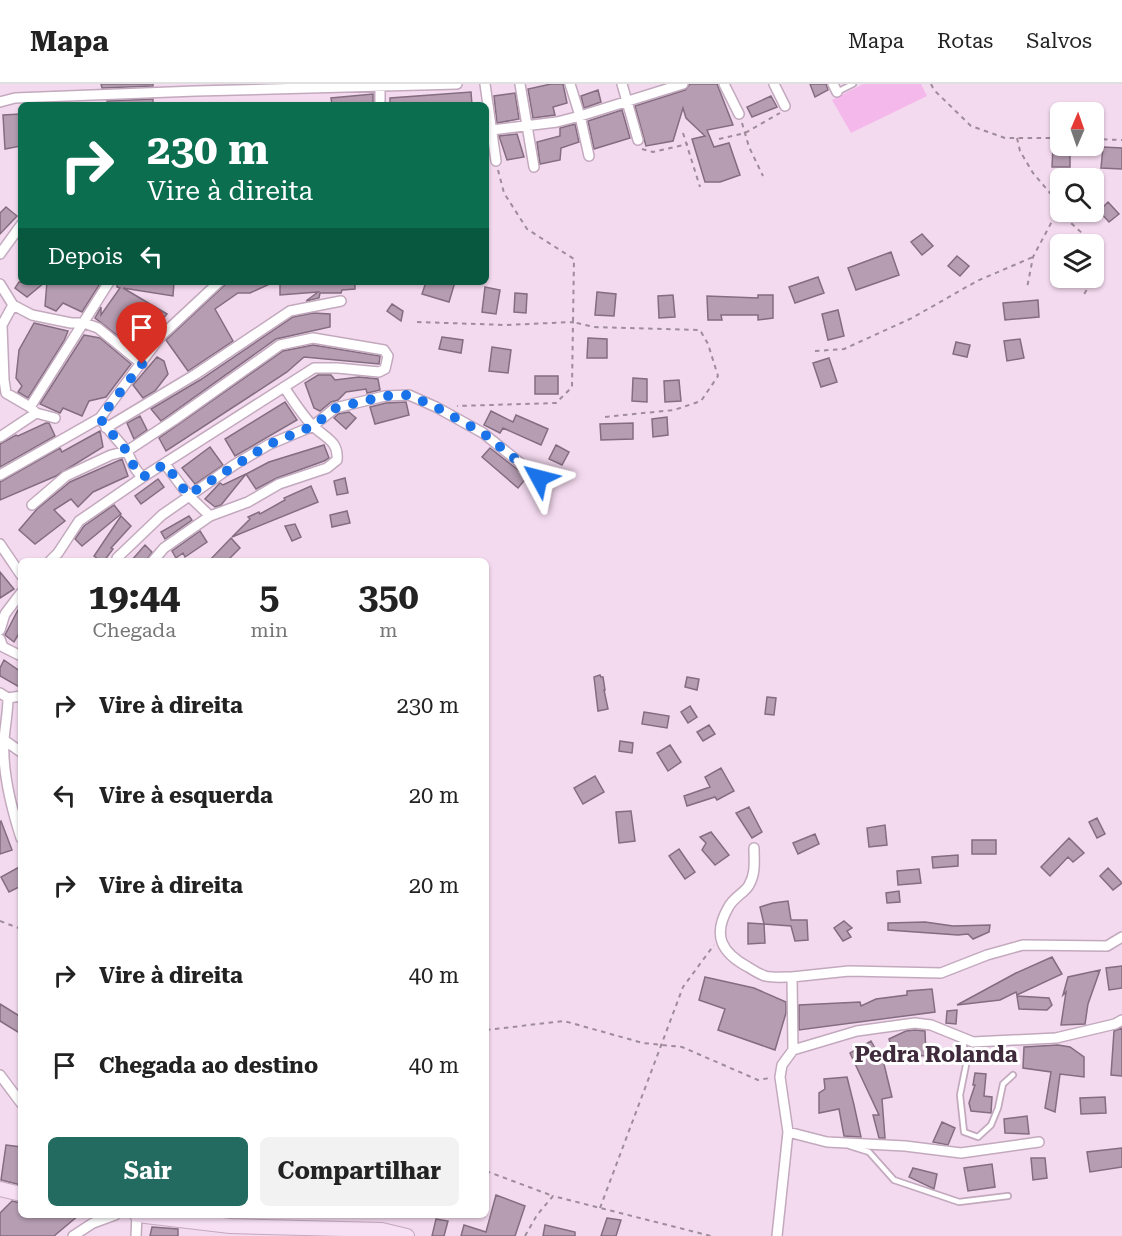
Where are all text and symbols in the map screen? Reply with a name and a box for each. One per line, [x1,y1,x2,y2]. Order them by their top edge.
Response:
text: Mapa [30,25,109,58]
text: Mapa [848,29,904,53]
text: Rotas [937,29,993,53]
text: Salvos [1026,29,1092,53]
north arrow [1050,102,1104,156]
map controls [1050,102,1104,288]
text: 230 m [147,125,269,174]
icon: right [48,126,126,204]
button: search [1050,168,1104,222]
text: Vire à direita [147,175,313,207]
button: layers [1050,234,1104,288]
icon: left [135,240,168,273]
text: Depois [48,244,123,269]
pin [116,302,167,364]
icon: arrive [125,311,158,344]
position arrow [507,446,571,510]
text: 19:44 [88,576,180,618]
text: 5 [259,576,279,618]
text: 350 [358,576,419,618]
text: Chegada [92,618,176,642]
text: min [250,618,288,642]
text: m [379,618,398,642]
icon: right [48,689,81,722]
text: Vire à direita [99,693,243,718]
text: 230 m [396,693,459,718]
icon: left [48,779,81,812]
text: Vire à esquerda [99,783,273,808]
text: 20 m [409,783,459,808]
icon: right [48,869,81,902]
text: Vire à direita [99,873,243,898]
text: 20 m [409,873,459,898]
icon: right [48,959,81,992]
text: Vire à direita [99,963,243,988]
text: 40 m [409,963,459,988]
district label: Pedra Rolanda [854,1042,1018,1067]
icon: arrive [48,1049,81,1082]
text: Chegada ao destino [99,1053,318,1078]
text: 40 m [409,1053,459,1078]
button: Sair [48,1137,248,1206]
button: Compartilhar [260,1137,459,1206]

